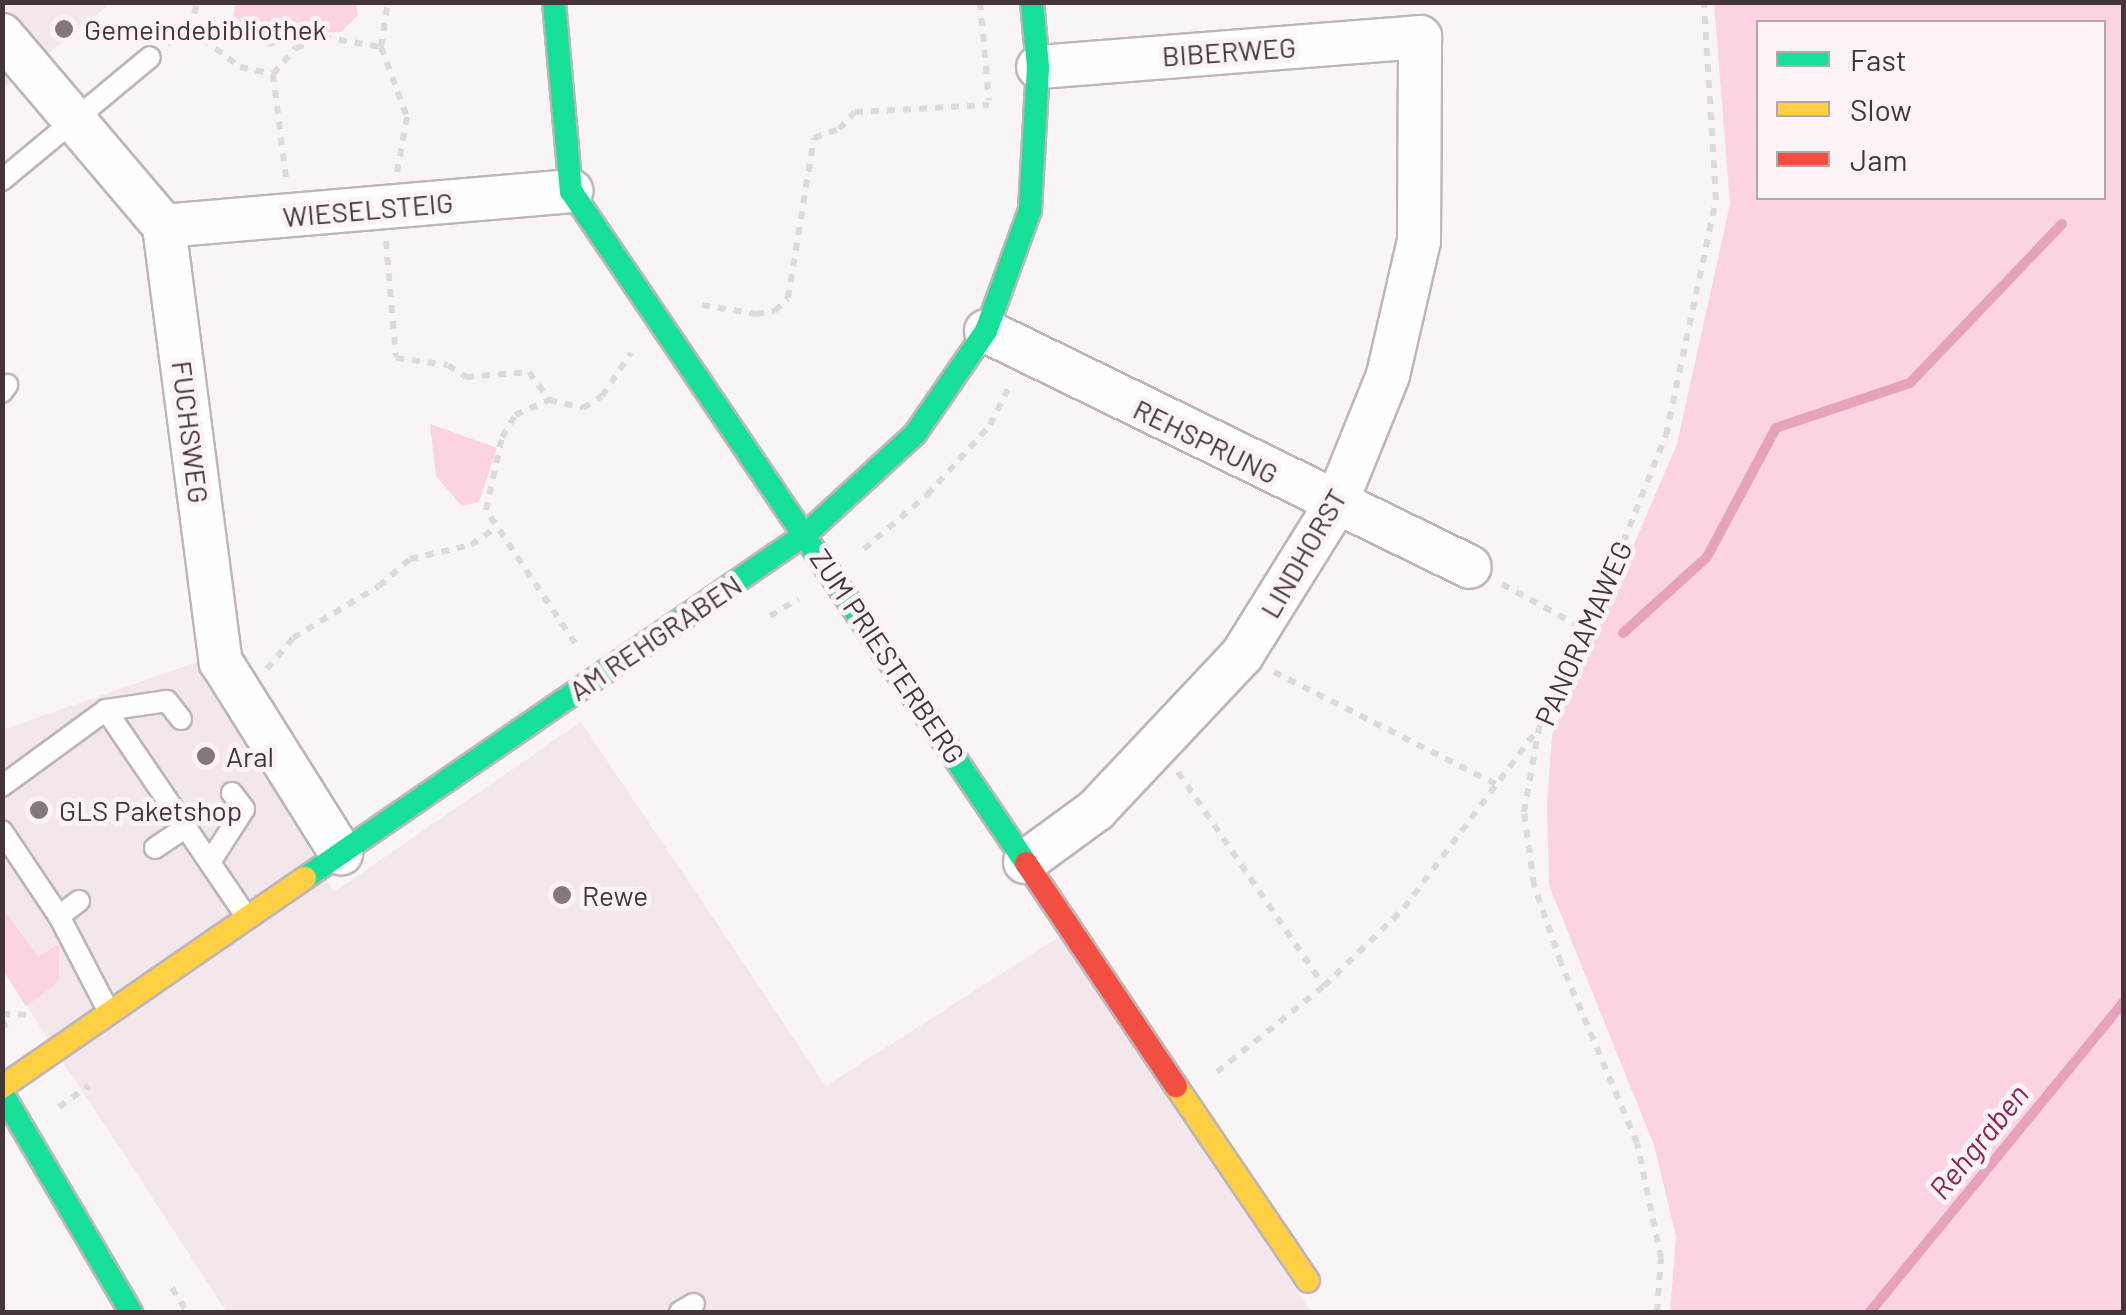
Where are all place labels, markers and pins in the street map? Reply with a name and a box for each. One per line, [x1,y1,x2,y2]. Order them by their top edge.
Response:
place label: Gemeindebibliothek [84,12,327,46]
marker: Gemeindebibliothek [53,18,75,40]
place label: Aral [226,739,274,773]
marker: Aral [195,745,217,767]
place label: GLS Paketshop [59,793,242,827]
marker: GLS Paketshop [28,799,50,821]
place label: Rewe [582,878,648,912]
marker: Rewe [551,884,573,906]

